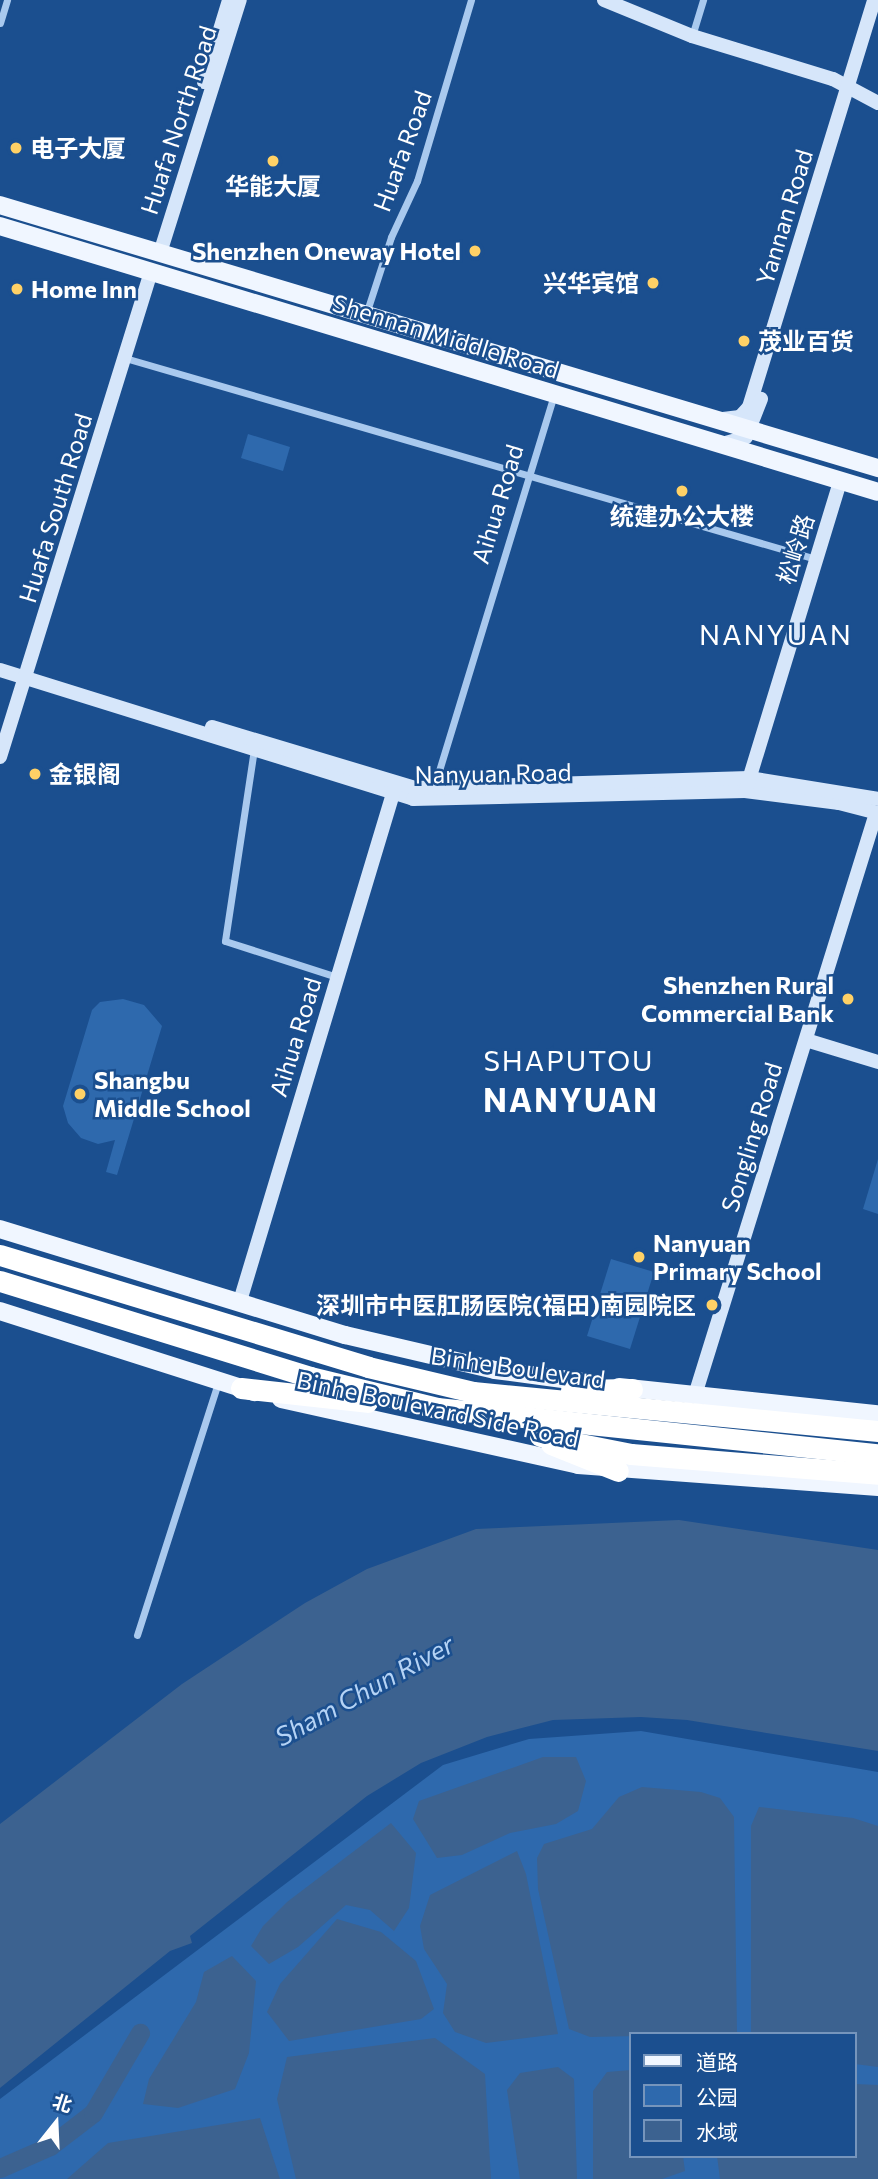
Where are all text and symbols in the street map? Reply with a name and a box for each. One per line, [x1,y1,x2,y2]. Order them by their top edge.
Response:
street label: Huafa North Road [134,22,222,218]
street label: Huafa Road [367,87,437,215]
place label: 电子大厦 [30,134,126,162]
marker: 电子大厦 [8,140,24,156]
street label: Yannan Road [750,146,818,288]
marker: 华能大厦 [265,153,281,169]
place label: 华能大厦 [225,172,321,200]
place label: Shenzhen Oneway Hotel [192,237,461,265]
marker: Shenzhen Oneway Hotel [467,243,483,259]
place label: 兴华宾馆 [543,269,639,297]
place label: Home Inn [31,275,137,303]
marker: 兴华宾馆 [645,275,661,291]
marker: Home Inn [9,281,25,297]
street label: Shennan Middle Road [329,288,563,384]
place label: 茂业百货 [758,327,854,355]
marker: 茂业百货 [736,333,752,349]
street label: Huafa South Road [13,410,97,606]
street label: Aihua Road [465,441,529,567]
marker: 统建办公大楼 [674,483,690,499]
place label: 统建办公大楼 [610,502,754,530]
street label: 松岭路 [771,510,819,588]
district label: NANYUAN [700,617,852,651]
street label: Nanyuan Road [414,757,572,789]
place label: 金银阁 [49,760,121,788]
marker: 金银阁 [27,766,43,782]
place label: Shenzhen Rural Commercial Bank [641,971,834,1027]
street label: Aihua Road [263,974,327,1100]
marker: Shenzhen Rural Commercial Bank [840,991,856,1007]
district label: SHAPUTOU [484,1043,654,1077]
street label: Songling Road [715,1059,787,1215]
place label: Shangbu Middle School [94,1066,251,1122]
district label: NANYUAN [484,1080,658,1118]
marker: Shangbu Middle School [72,1086,88,1102]
place label: Nanyuan Primary School [653,1229,822,1285]
marker: Nanyuan Primary School [631,1249,647,1265]
place label: 深圳市中医肛肠医院(福田)南园院区 [316,1291,696,1319]
marker: 深圳市中医肛肠医院(福田)南园院区 [702,1295,722,1315]
street label: Binhe Boulevard [429,1341,607,1393]
street label: Binhe Boulevard Side Road [294,1365,582,1453]
water label: Sham Chun River [269,1628,459,1752]
legend [630,2032,857,2158]
text: 道路 [696,2049,738,2074]
text: 公园 [696,2084,738,2109]
north arrow [21,2088,91,2158]
text: 北 [50,2089,75,2116]
text: 水域 [696,2119,738,2144]

